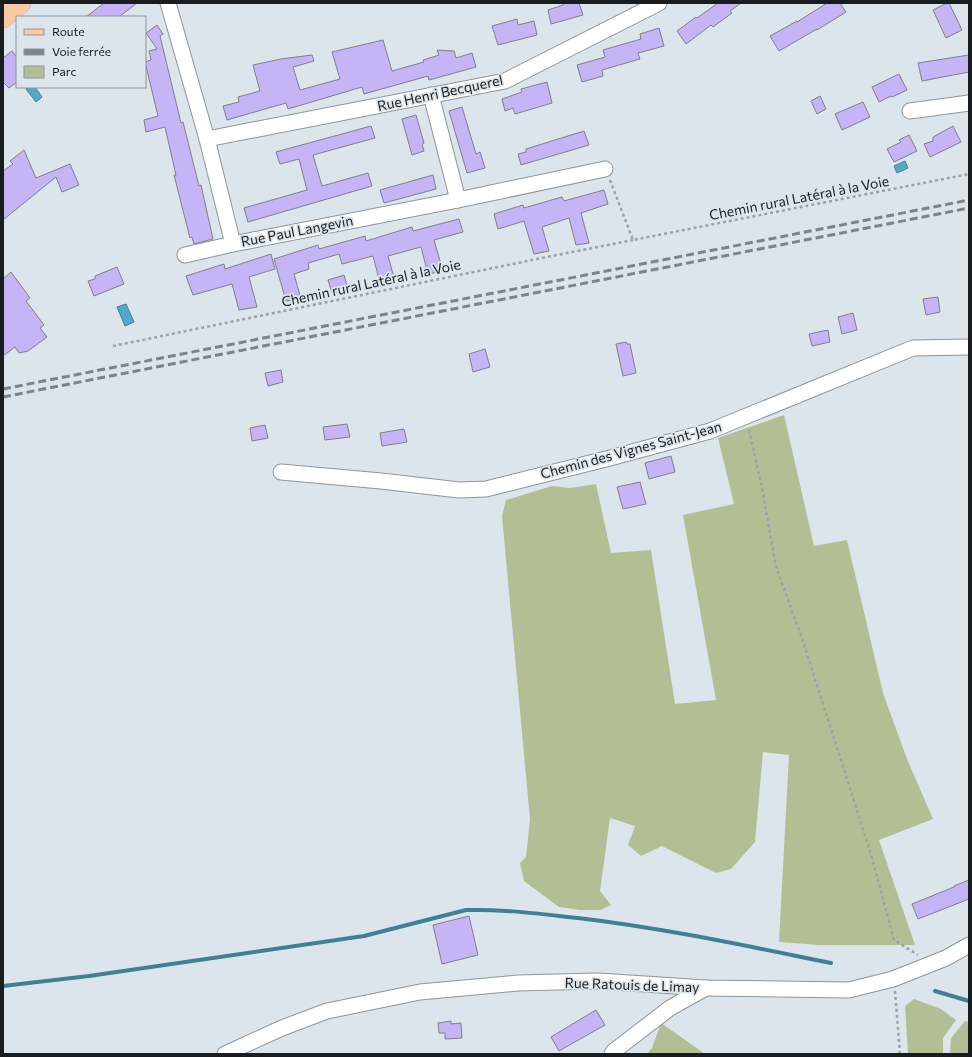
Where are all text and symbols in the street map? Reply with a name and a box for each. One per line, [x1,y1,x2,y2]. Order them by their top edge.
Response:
legend [16,16,146,88]
text: Route [52,24,85,38]
text: Voie ferrée [52,44,111,58]
text: Parc [52,64,76,78]
street label: Rue Henri Becquerel [376,71,504,114]
street label: Chemin rural Latéral à la Voie [708,172,890,223]
street label: Rue Paul Langevin [239,211,355,250]
street label: Chemin rural Latéral à la Voie [280,255,462,310]
street label: Chemin des Vignes Saint-Jean [538,417,723,482]
street label: Rue Ratouis de Limay [564,974,700,995]

